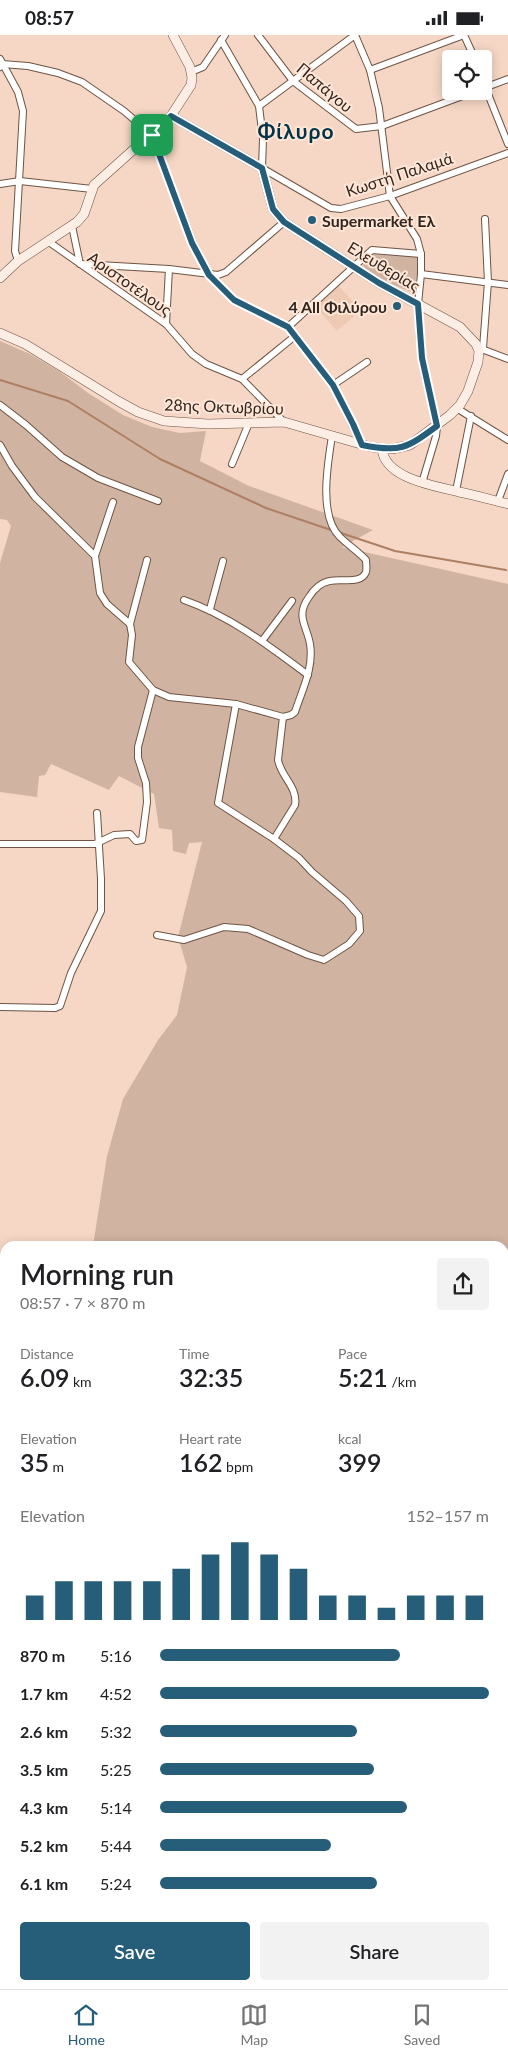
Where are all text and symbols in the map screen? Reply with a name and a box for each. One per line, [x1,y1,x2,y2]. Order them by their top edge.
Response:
text: 08:57 [25,6,74,29]
map controls [442,50,492,100]
button: locate [442,50,492,100]
street label: Παπάγου [293,58,357,116]
pin [131,114,173,156]
district label: Φίλυρο [258,118,335,143]
icon: arrive [138,121,166,149]
street label: Κωστή Παλαμά [343,148,455,200]
place label: Supermarket Ελ [322,211,435,230]
marker: Supermarket Ελ [306,214,318,226]
street label: Ελευθερίας [344,237,424,295]
street label: Αριστοτέλους [84,247,176,319]
place label: 4 All Φιλύρου [288,297,387,316]
marker: 4 All Φιλύρου [391,300,403,312]
street label: 28ης Οκτωβρίου [164,394,284,418]
text: Morning run [20,1257,174,1291]
button: share [437,1258,489,1310]
text: 08:57 · 7 × 870 m [20,1293,145,1312]
text: Distance [20,1345,74,1362]
text: Time [179,1345,210,1362]
text: Pace [338,1345,367,1362]
text: 6.09 [20,1362,69,1392]
text: 32:35 [179,1362,243,1392]
text: 5:21 [338,1362,388,1392]
text: km [69,1373,92,1390]
text: /km [388,1373,416,1390]
text: Elevation [20,1430,77,1447]
text: Heart rate [179,1430,242,1447]
text: kcal [338,1430,362,1447]
text: 35 [20,1447,49,1477]
text: 162 [179,1447,223,1477]
text: 399 [338,1447,382,1477]
text: m [49,1458,64,1475]
text: bpm [223,1458,253,1475]
text: Elevation [20,1506,85,1525]
text: 152–157 m [407,1506,489,1525]
text: 870 m [20,1646,65,1665]
text: 5:16 [100,1646,132,1665]
text: 1.7 km [20,1684,68,1703]
text: 4:52 [100,1684,132,1703]
text: 2.6 km [20,1722,68,1741]
text: 5:32 [100,1722,132,1741]
text: 3.5 km [20,1760,68,1779]
text: 5:25 [100,1760,132,1779]
text: 4.3 km [20,1798,68,1817]
text: 5:14 [100,1798,132,1817]
text: 5.2 km [20,1836,68,1855]
text: 5:44 [100,1836,132,1855]
text: 6.1 km [20,1874,68,1893]
text: 5:24 [100,1874,132,1893]
button: Save [20,1922,250,1980]
button: Share [260,1922,489,1980]
tab: Home [68,2001,105,2048]
tab: Map [240,2001,268,2048]
tab: Saved [404,2001,440,2048]

